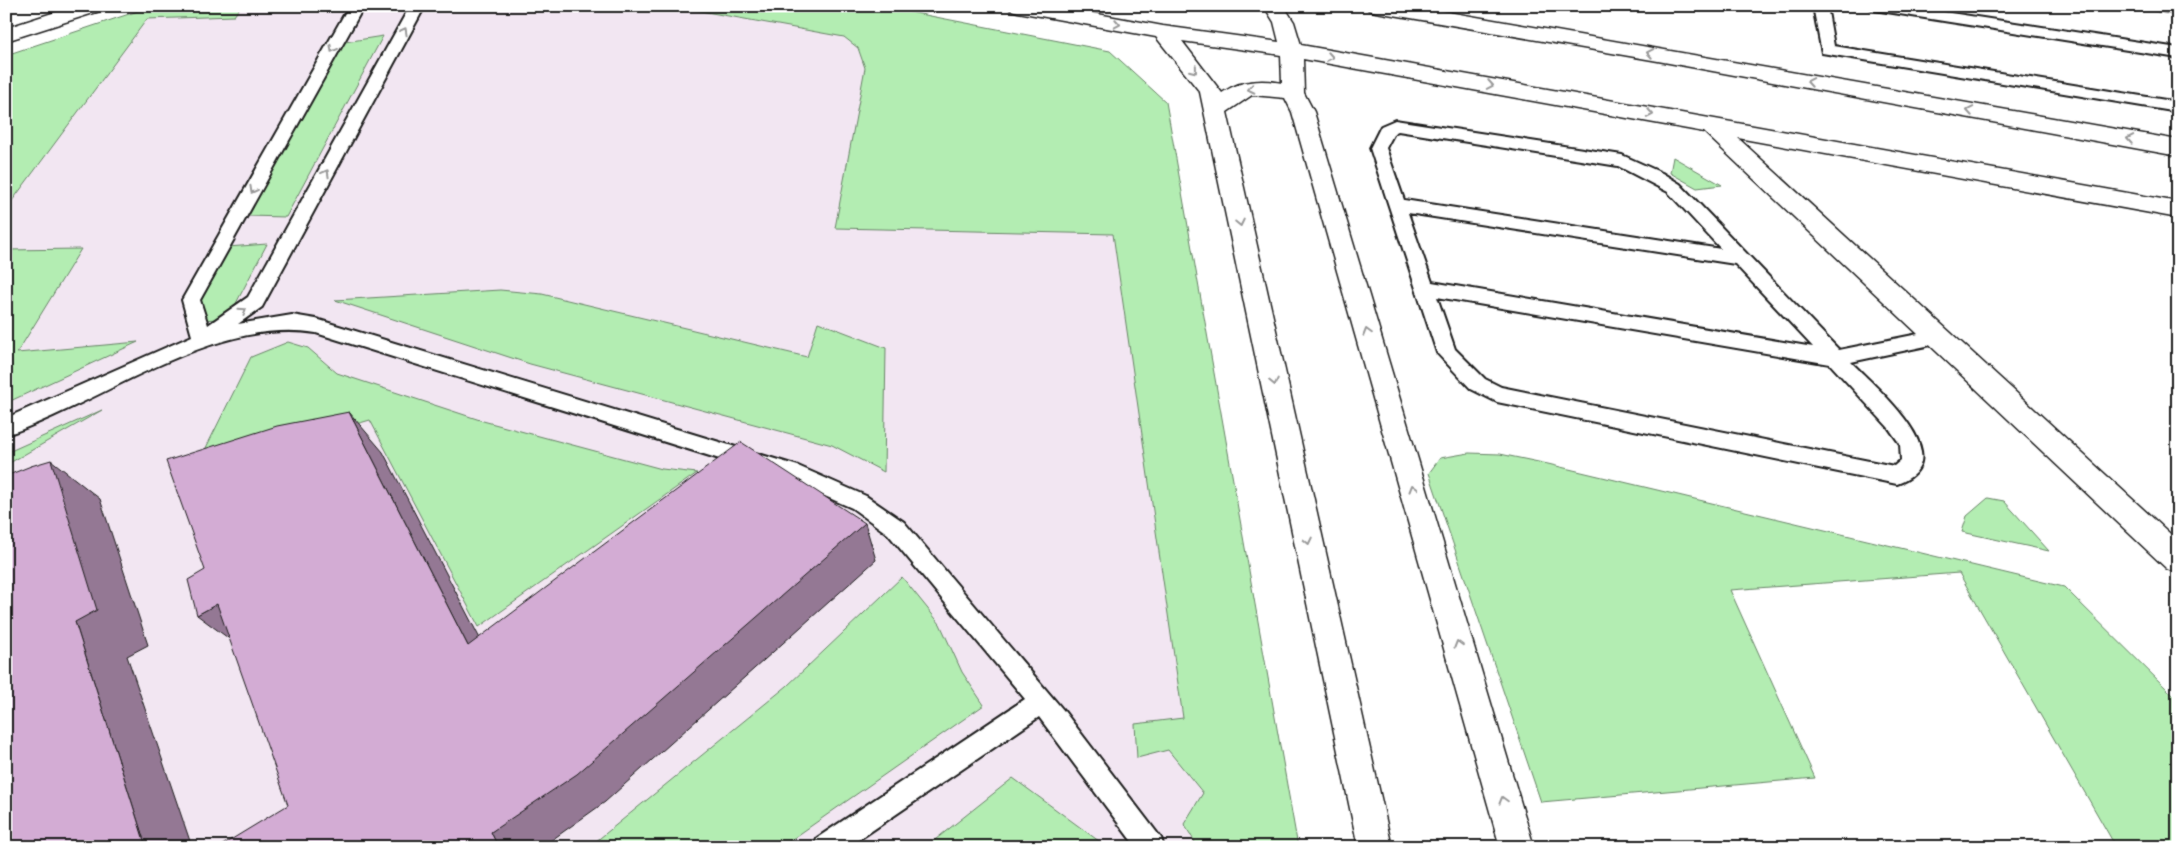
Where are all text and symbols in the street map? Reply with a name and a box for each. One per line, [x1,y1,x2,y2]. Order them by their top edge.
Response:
one-way arrow [1113,18,1122,28]
one-way arrow [398,27,408,36]
one-way arrow [329,43,339,52]
one-way arrow [1646,48,1654,58]
one-way arrow [1326,51,1334,61]
one-way arrow [1188,64,1197,73]
one-way arrow [1806,77,1814,87]
one-way arrow [1485,80,1494,90]
one-way arrow [1247,83,1256,93]
one-way arrow [1965,106,1974,116]
one-way arrow [1645,108,1654,118]
one-way arrow [2125,135,2134,145]
one-way arrow [320,169,330,178]
one-way arrow [249,185,259,194]
one-way arrow [1234,219,1244,227]
one-way arrow [237,308,247,317]
one-way arrow [1363,328,1373,336]
one-way arrow [1268,377,1279,386]
one-way arrow [1408,484,1418,492]
one-way arrow [1302,536,1313,545]
one-way arrow [1453,640,1463,648]
one-way arrow [1499,796,1509,805]

